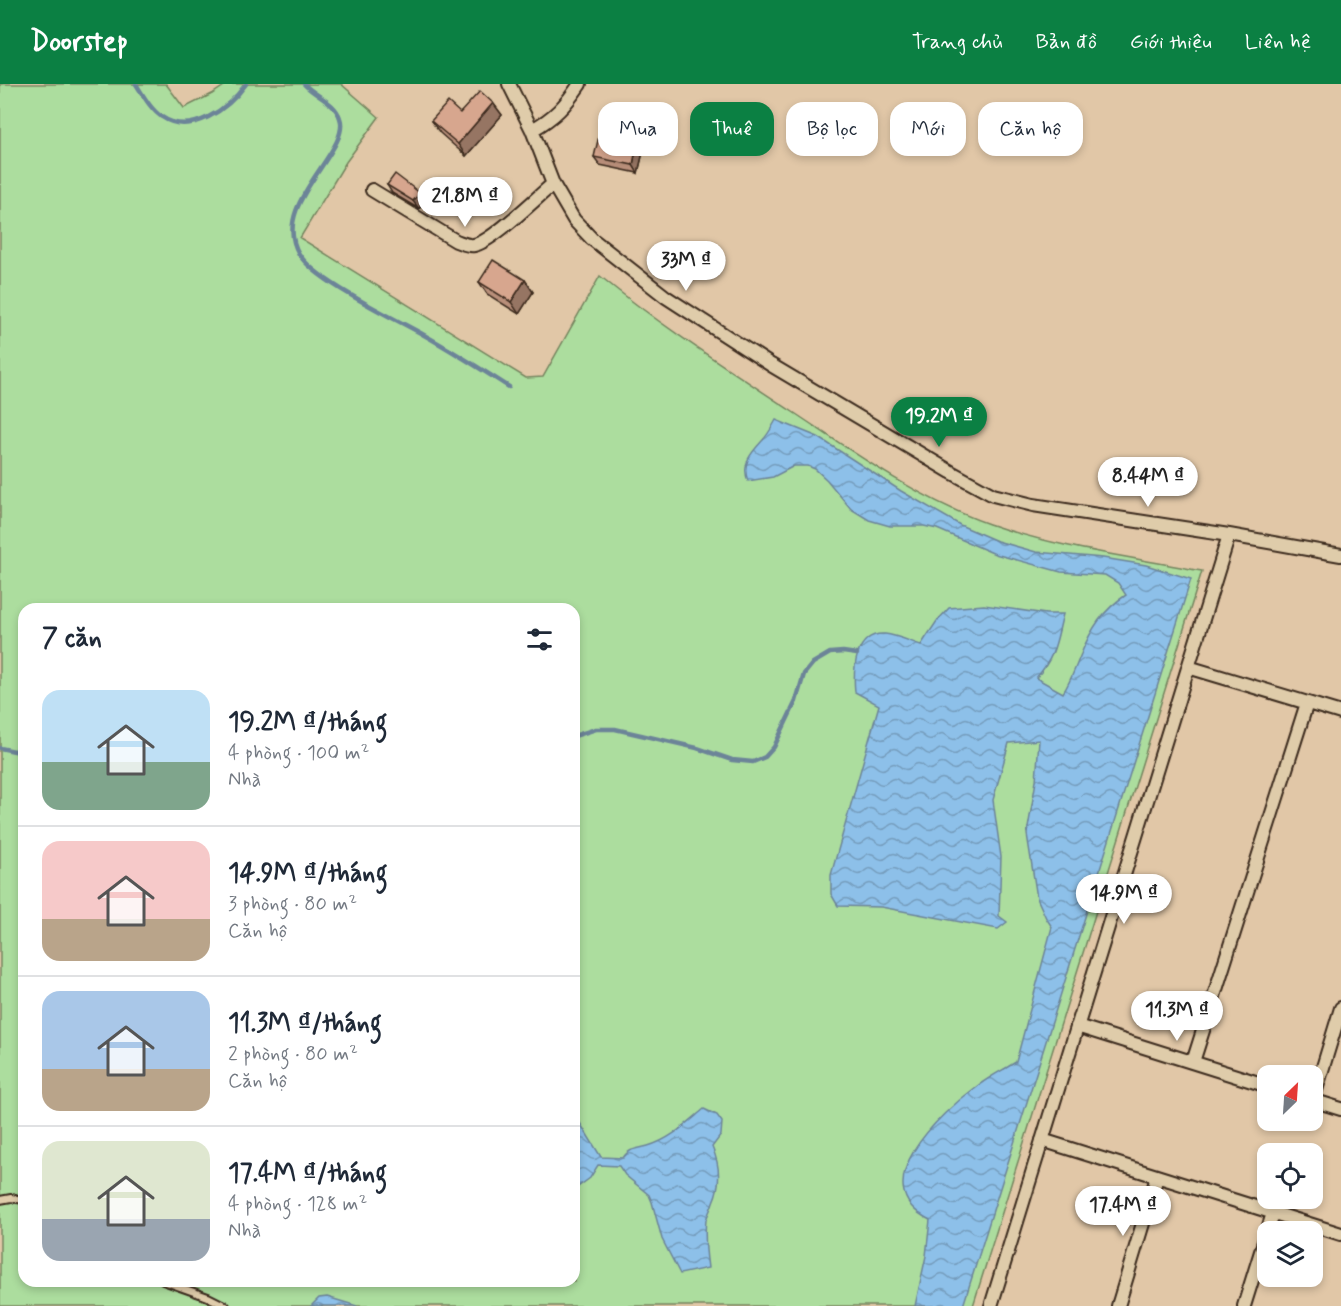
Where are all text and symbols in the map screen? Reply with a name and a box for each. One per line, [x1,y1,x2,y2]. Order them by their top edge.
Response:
text: Doorstep [30,24,128,61]
text: Trang chủ [912,28,1003,56]
text: Bản đồ [1036,28,1097,56]
text: Giới thiệu [1130,28,1212,56]
text: Liên hệ [1245,28,1311,56]
chip: Mua [598,102,678,156]
chip: Thuê [690,102,774,156]
chip: Bộ lọc [786,102,878,156]
chip: Mới [890,102,966,156]
chip: Căn hộ [978,102,1083,156]
pin: 21.8M ₫ [410,177,520,228]
text: 21.8M ₫ [431,183,499,210]
pin: 33M ₫ [644,241,728,292]
text: 33M ₫ [661,247,711,274]
pin: 19.2M ₫ [884,397,994,448]
text: 19.2M ₫ [905,403,973,430]
pin: 8.44M ₫ [1093,457,1203,508]
text: 8.44M ₫ [1112,463,1184,490]
text: 7 căn [42,622,102,656]
icon: filters [523,623,556,656]
text: 19.2M ₫/tháng [228,706,387,740]
icon: home [90,714,162,786]
text: 4 phòng · 100 m² [228,740,369,767]
text: Nhà [228,767,261,794]
text: 14.9M ₫/tháng [228,857,388,891]
icon: home [90,865,162,937]
pin: 14.9M ₫ [1069,874,1179,925]
text: 14.9M ₫ [1090,880,1158,907]
text: 3 phòng · 80 m² [228,891,357,918]
text: Căn hộ [228,918,288,945]
pin: 11.3M ₫ [1122,991,1232,1042]
text: 11.3M ₫ [1145,997,1209,1024]
text: 11.3M ₫/tháng [228,1007,382,1041]
icon: home [90,1015,162,1087]
text: 2 phòng · 80 m² [228,1041,358,1068]
north arrow [1257,1065,1323,1131]
map controls [1257,1065,1323,1287]
text: Căn hộ [228,1068,288,1095]
button: locate [1257,1143,1323,1209]
text: 17.4M ₫/tháng [228,1157,387,1191]
icon: home [90,1165,162,1237]
pin: 17.4M ₫ [1068,1186,1178,1237]
text: 4 phòng · 128 m² [228,1191,367,1218]
text: 17.4M ₫ [1089,1192,1157,1219]
text: Nhà [228,1218,261,1245]
button: layers [1257,1221,1323,1287]

